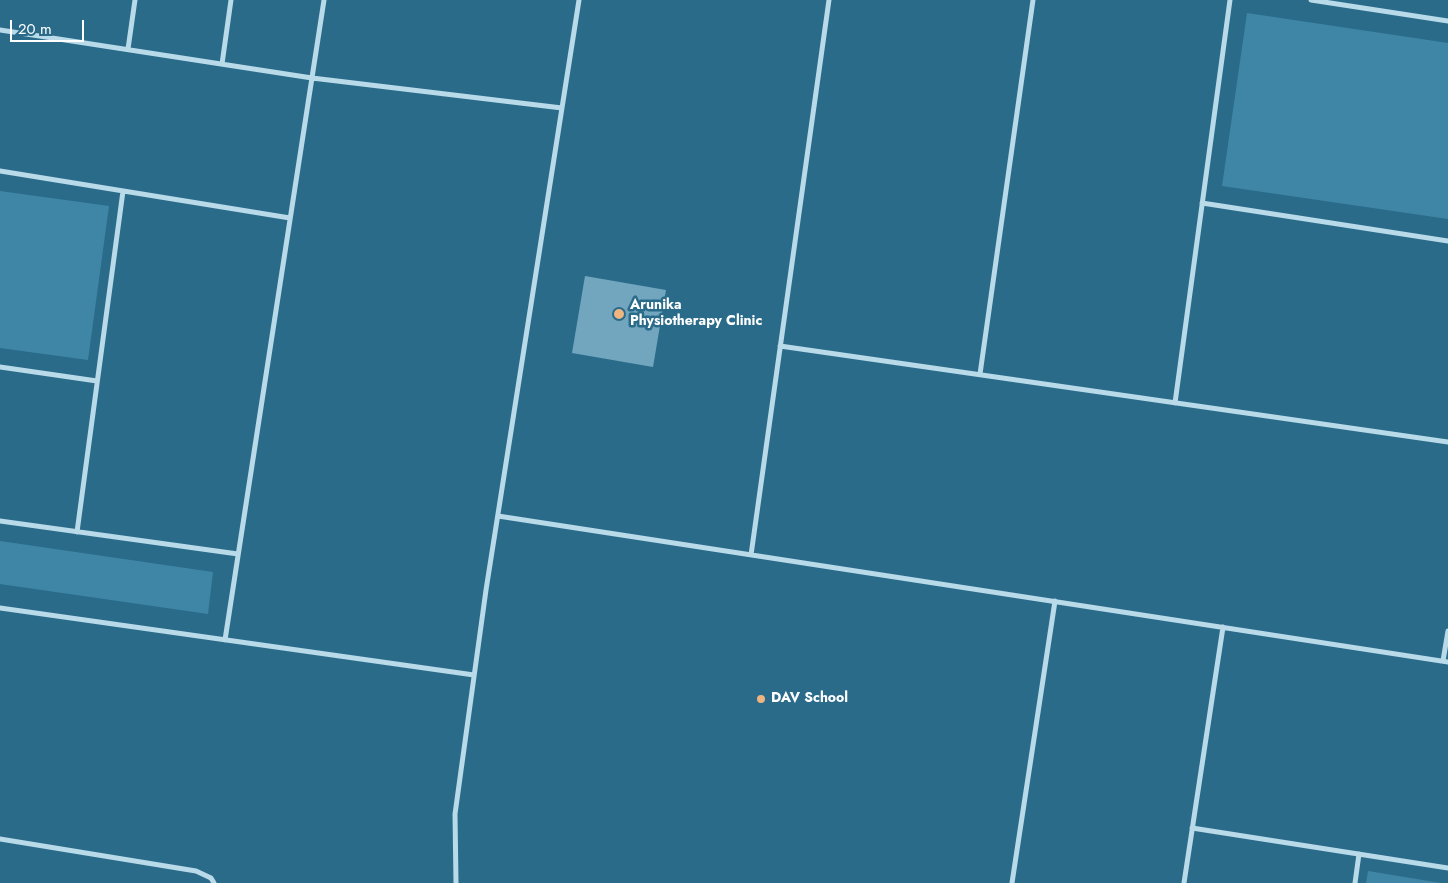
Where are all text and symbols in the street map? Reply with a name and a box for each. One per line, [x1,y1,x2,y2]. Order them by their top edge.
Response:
scale bar [12,10,86,42]
text: 20 m [18,18,52,40]
place label: Arunika Physiotherapy Clinic [630,298,762,331]
marker: Arunika Physiotherapy Clinic [612,307,626,321]
place label: DAV School [771,691,848,707]
marker: DAV School [755,693,767,705]

